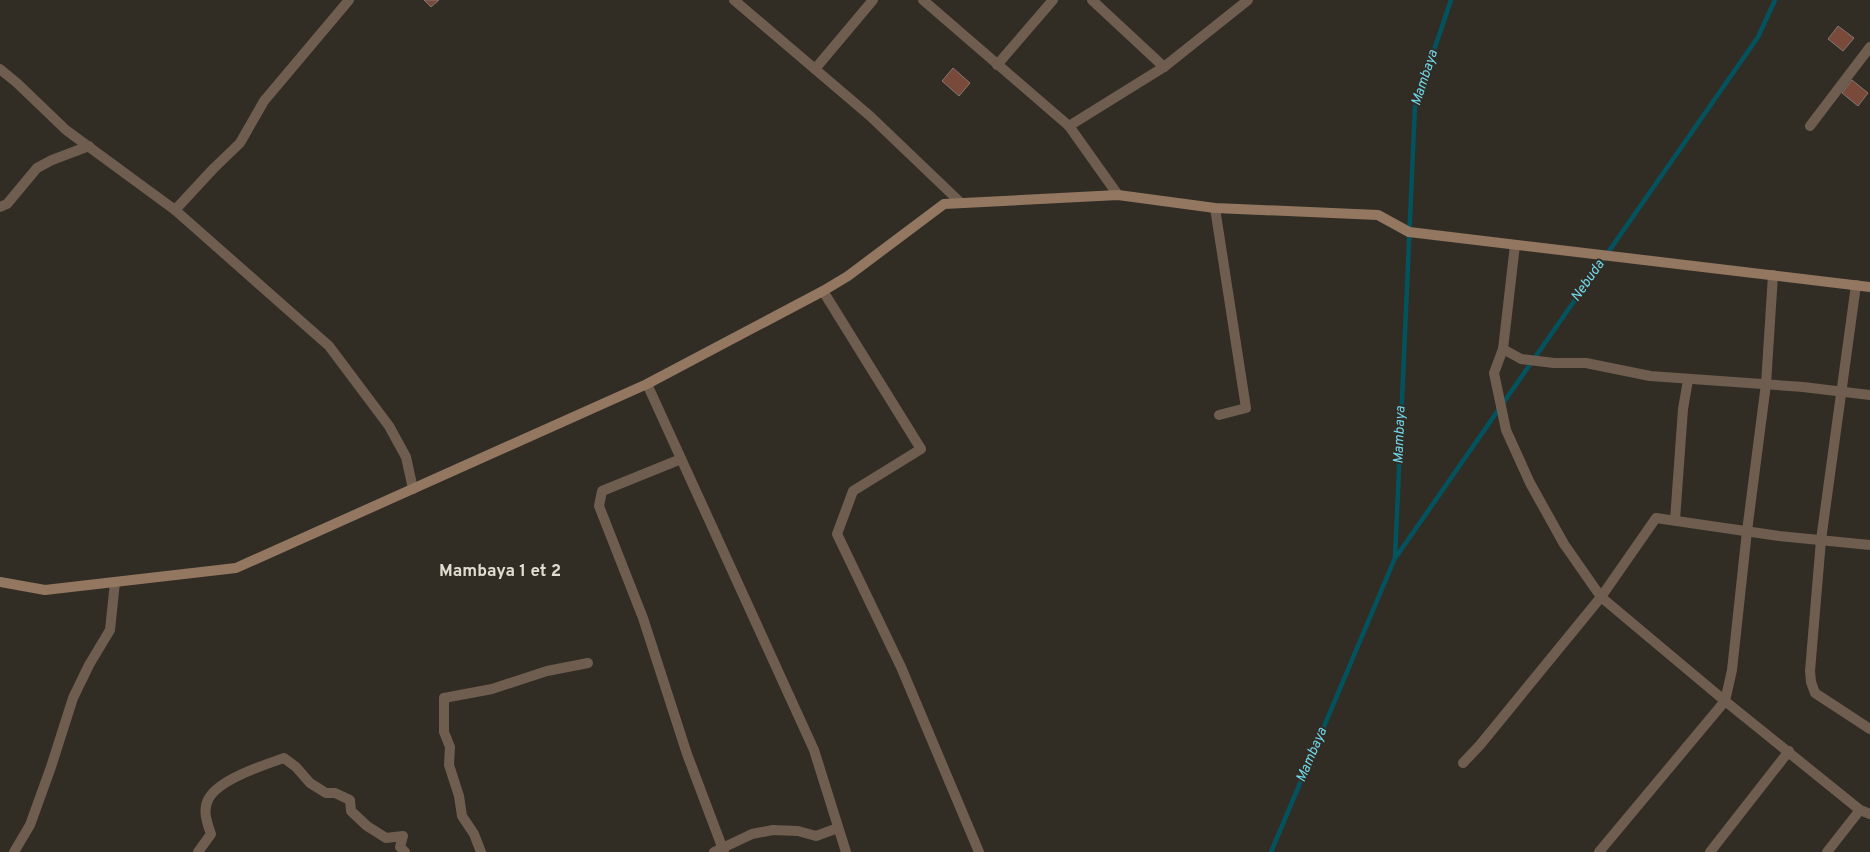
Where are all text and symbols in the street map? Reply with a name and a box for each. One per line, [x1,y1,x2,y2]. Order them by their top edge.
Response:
water label: Mambaya [1408,47,1442,108]
water label: Nebuda [1568,256,1609,305]
water label: Mambaya [1390,405,1410,464]
district label: Mambaya 1 et 2 [439,561,561,583]
water label: Mambaya [1293,724,1331,785]

